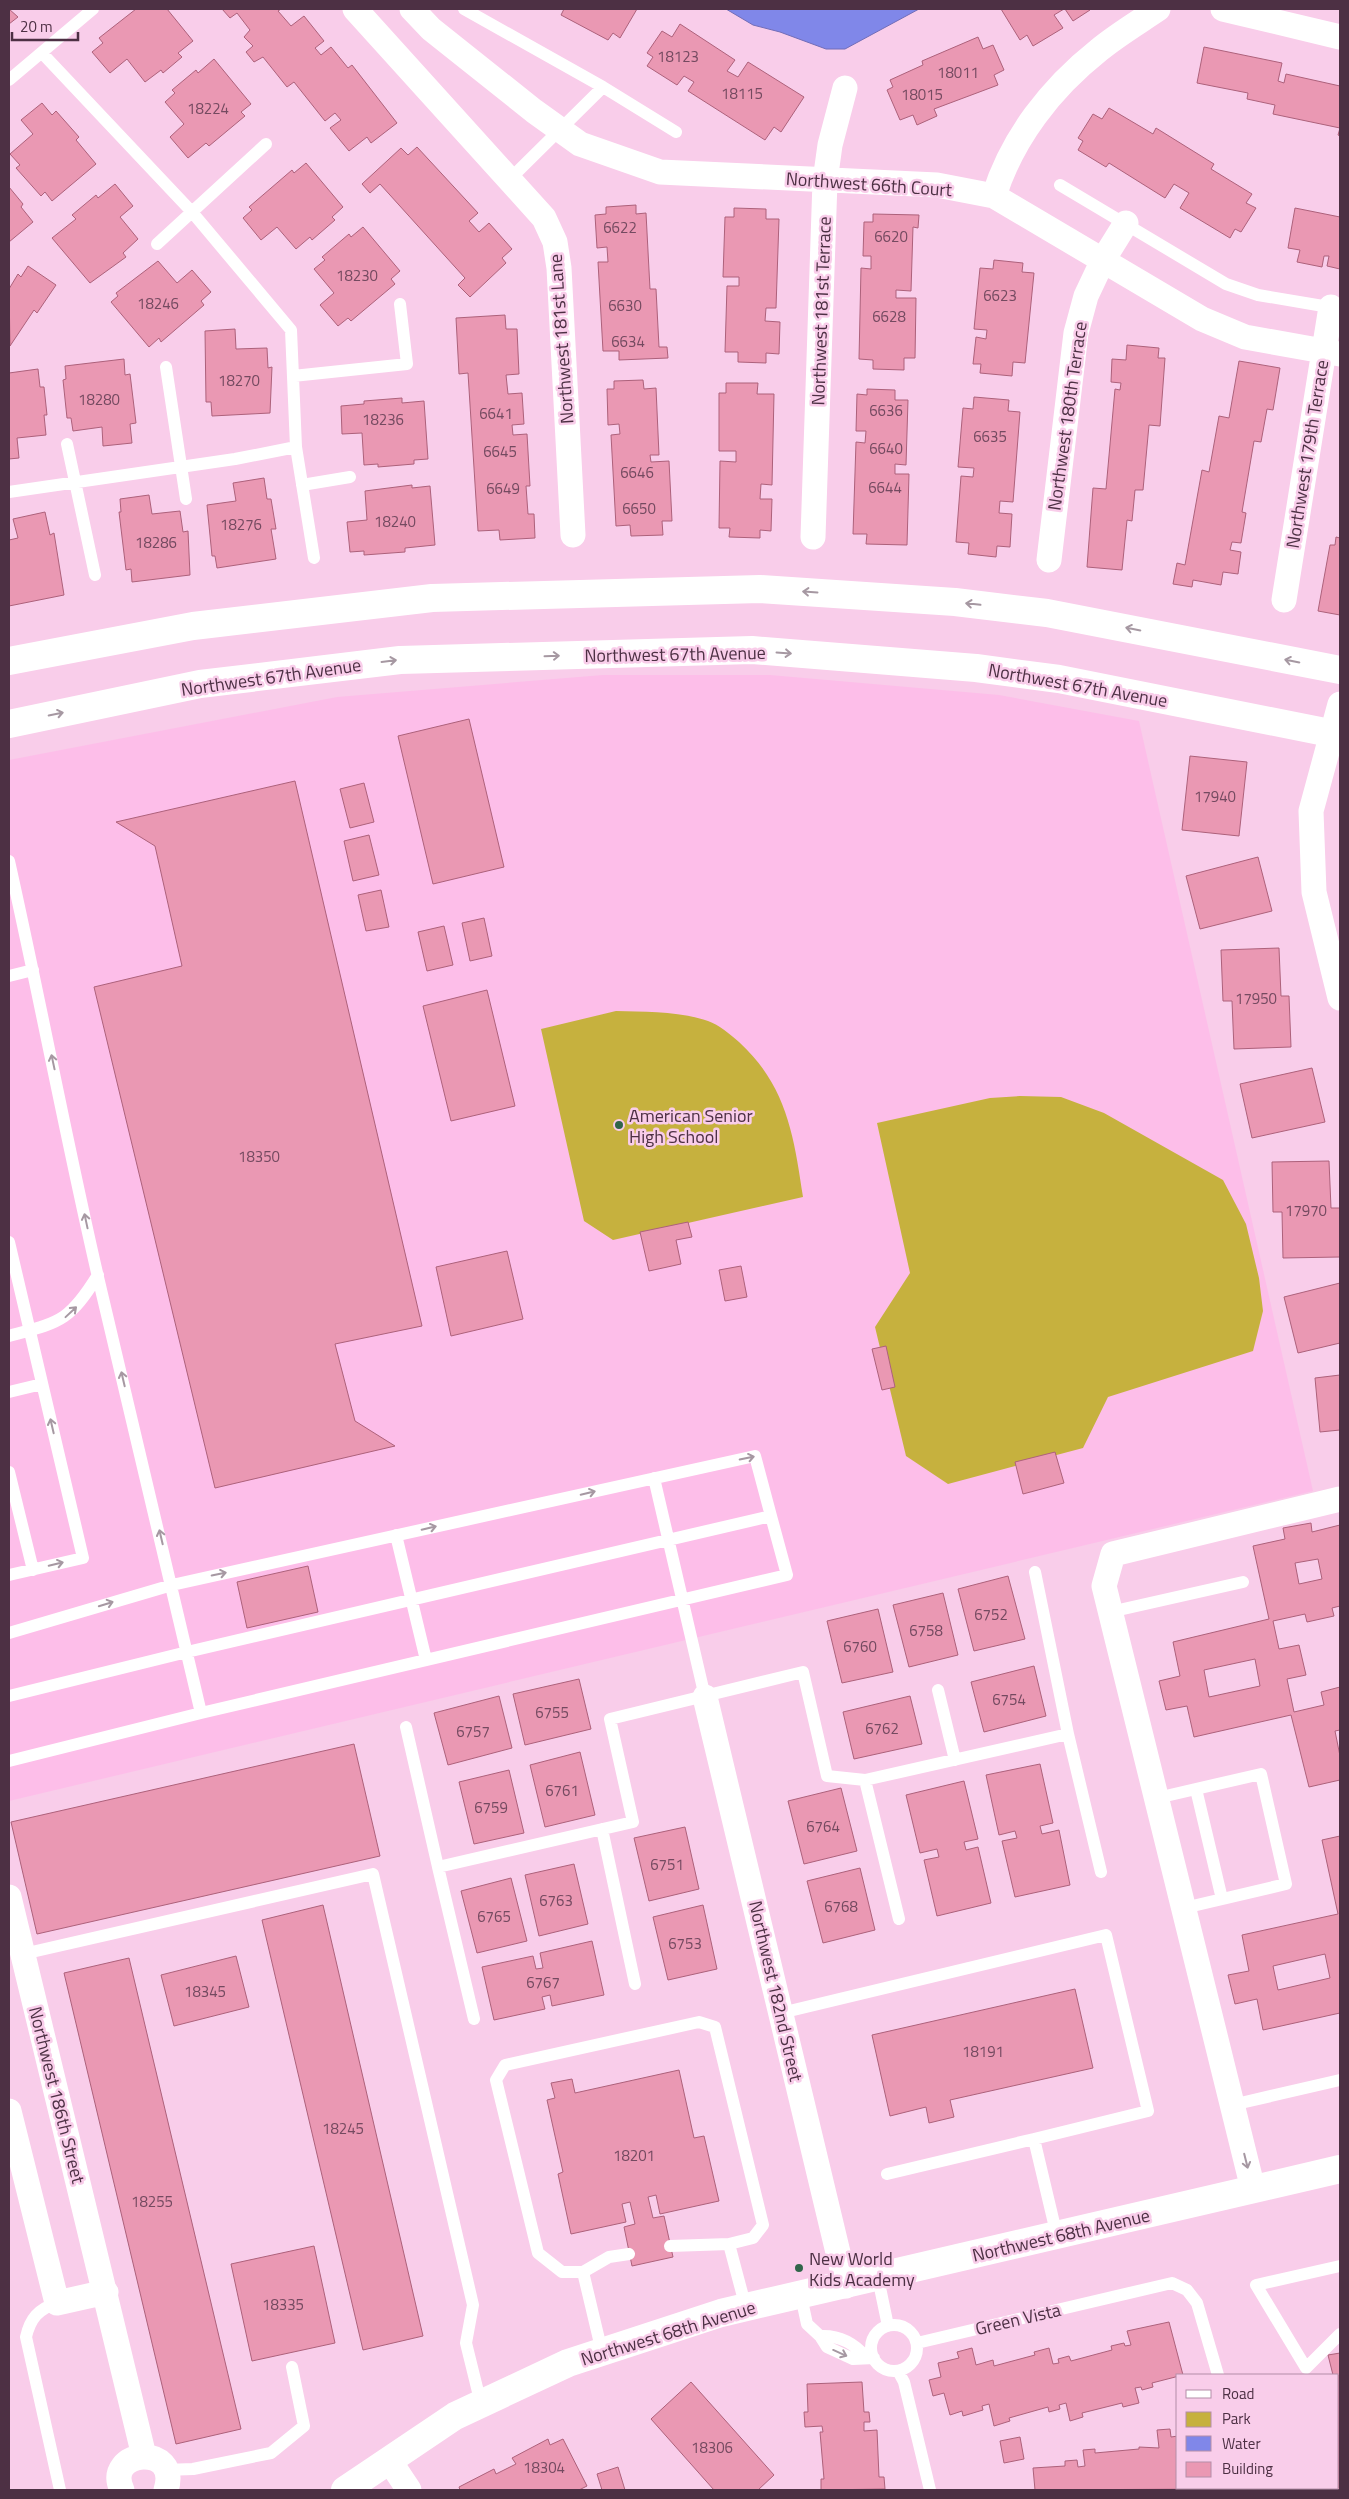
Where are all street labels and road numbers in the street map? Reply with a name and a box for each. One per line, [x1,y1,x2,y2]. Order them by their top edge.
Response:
street label: Northwest 66th Court [785,165,954,203]
street label: Northwest 181st Terrace [804,216,838,406]
street label: Northwest 181st Lane [542,253,580,425]
street label: Northwest 180th Terrace [1040,320,1094,512]
street label: Northwest 179th Terrace [1279,358,1335,550]
street label: Northwest 67th Avenue [584,639,766,669]
street label: Northwest 67th Avenue [179,651,363,703]
street label: Northwest 67th Avenue [986,656,1170,714]
street label: Northwest 182nd Street [742,1898,810,2085]
street label: Northwest 186th Street [22,2004,92,2187]
street label: Northwest 68th Avenue [970,2201,1152,2269]
street label: Northwest 68th Avenue [577,2294,759,2372]
street label: Green Vista [973,2296,1063,2342]

